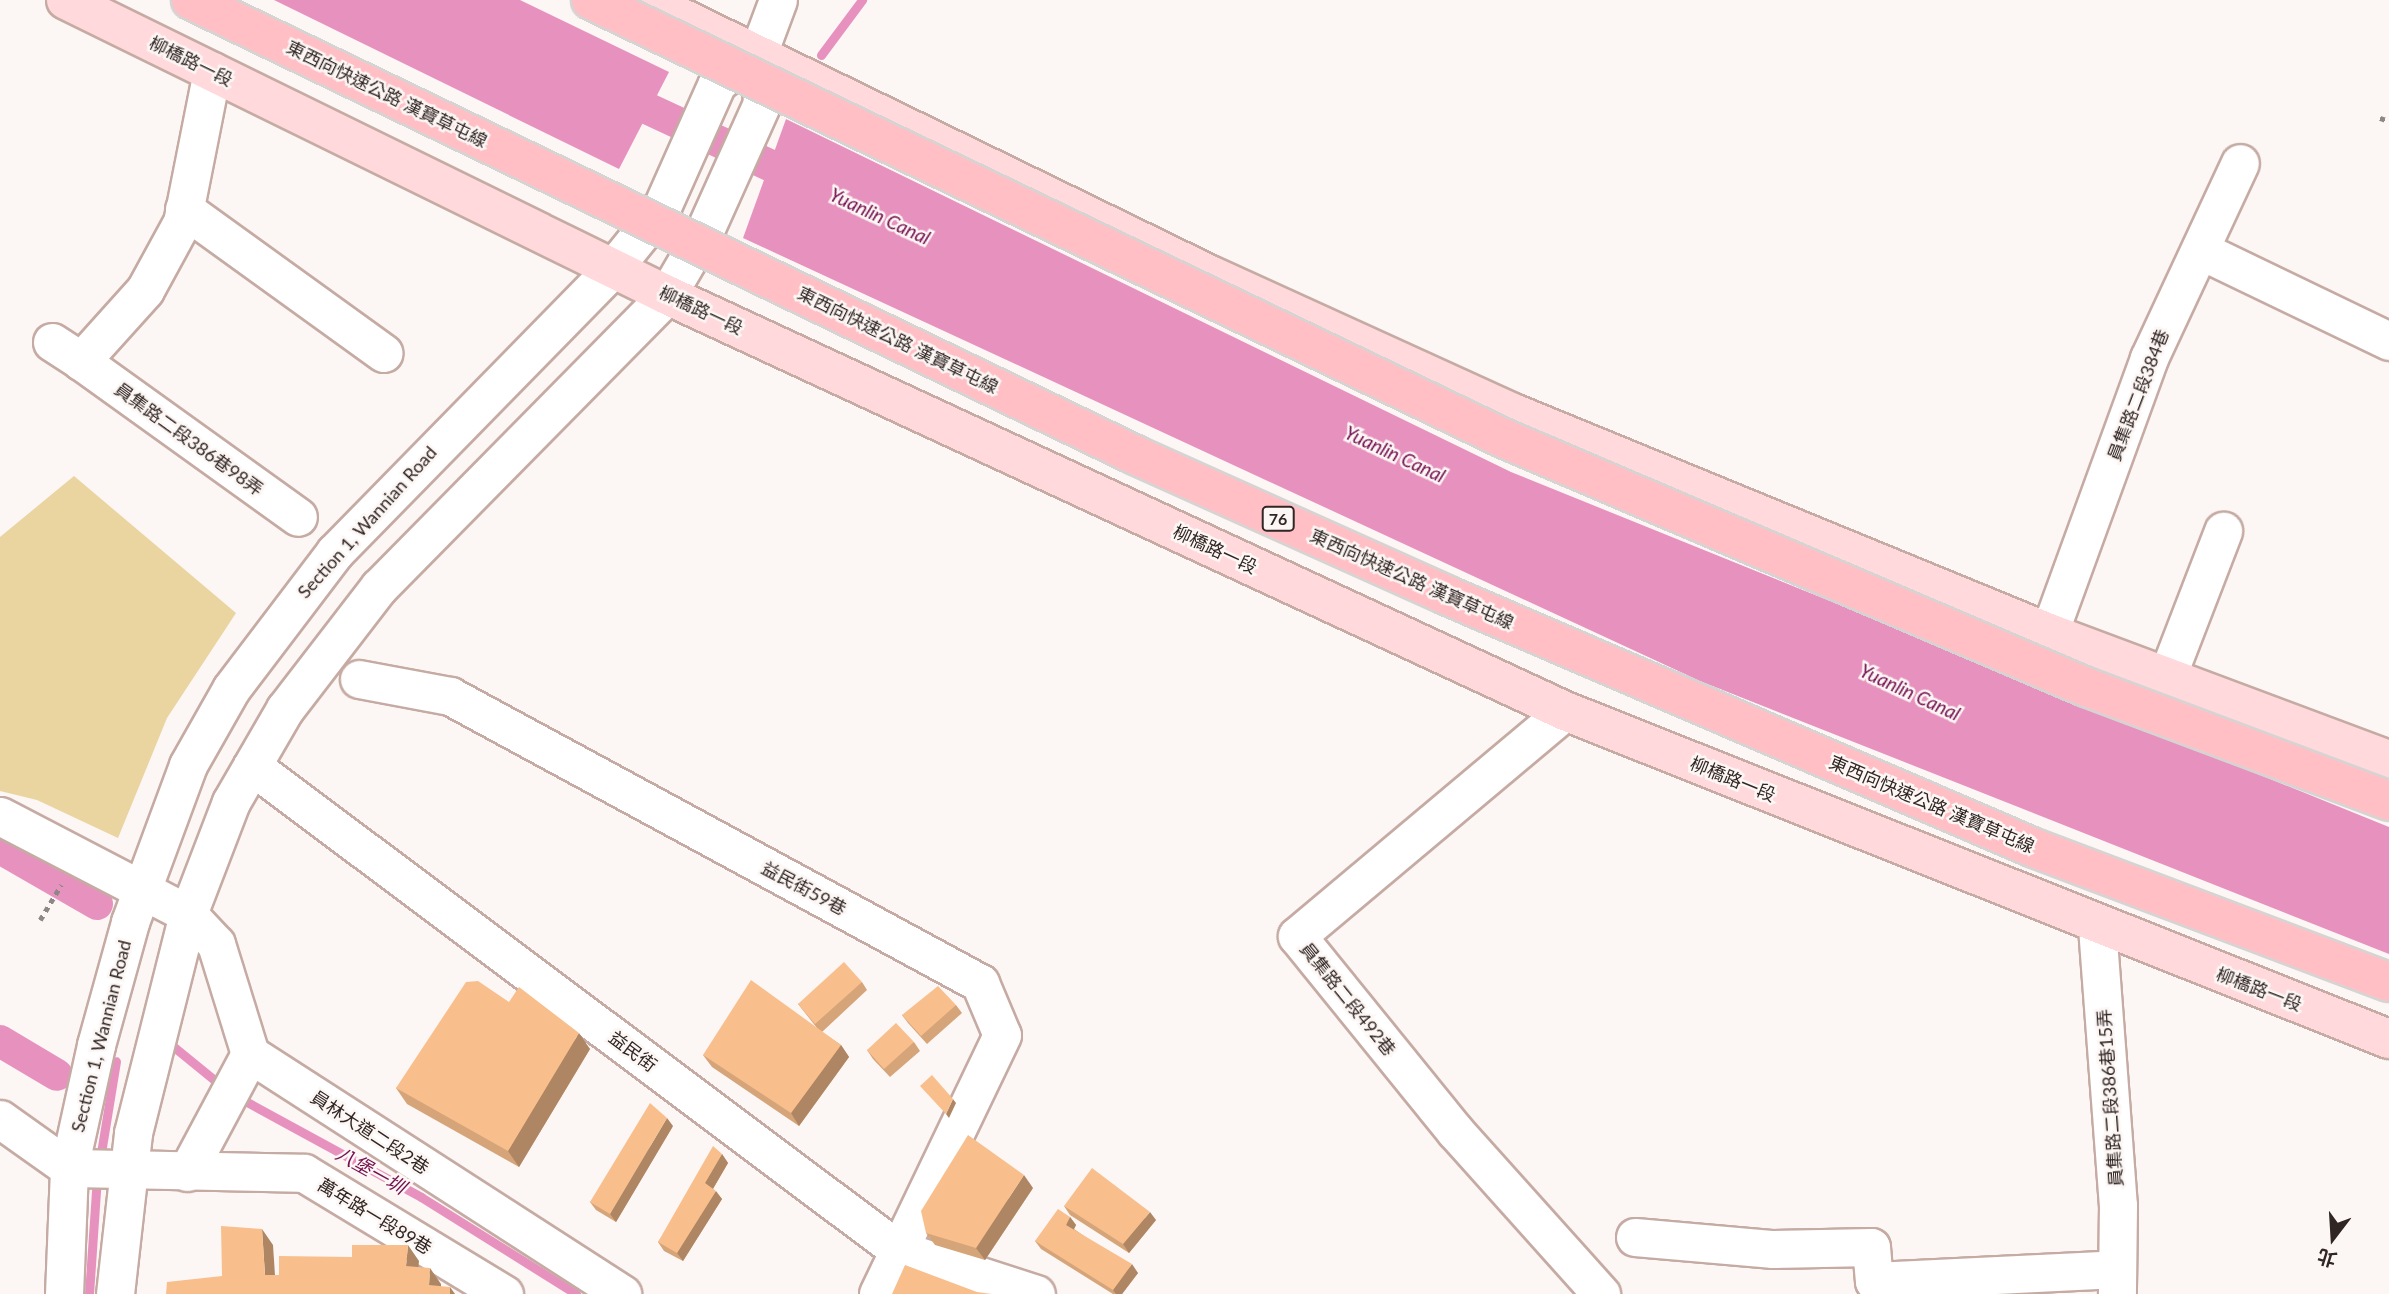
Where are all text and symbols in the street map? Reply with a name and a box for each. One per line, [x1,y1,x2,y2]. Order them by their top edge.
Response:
street label: 柳橋路一段 [146,32,236,90]
street label: 東西向快速公路 漢寶草屯線 [283,36,491,152]
water label: Yuanlin Canal [826,183,934,249]
street label: 柳橋路一段 [656,281,746,339]
street label: 東西向快速公路 漢寶草屯線 [794,282,1002,398]
street label: 員集路二段384巷 [2103,326,2173,464]
street label: 員集路二段386巷98弄 [111,378,267,500]
water label: Yuanlin Canal [1341,421,1449,487]
street label: Section 1, Wannian Road [293,441,441,603]
road number: 76 [1260,506,1296,532]
street label: 柳橋路一段 [1170,520,1260,578]
street label: 東西向快速公路 漢寶草屯線 [1307,524,1517,634]
water label: Yuanlin Canal [1856,659,1964,725]
street label: 東西向快速公路 漢寶草屯線 [1826,751,2038,857]
street label: 柳橋路一段 [1687,752,1779,806]
street label: 益民街59巷 [758,857,850,919]
street label: Section 1, Wannian Road [67,938,135,1134]
street label: 員集路二段492巷 [1296,938,1400,1060]
street label: 柳橋路一段 [2213,963,2305,1015]
street label: 員集路二段386巷15弄 [2093,1008,2127,1188]
street label: 益民街 [605,1026,661,1076]
street label: 員林大道二段2巷 [307,1086,433,1178]
water label: 八堡一圳 [332,1142,410,1198]
street label: 萬年路一段89巷 [314,1174,436,1258]
north arrow [2298,1203,2368,1273]
text: 北 [2314,1245,2339,1272]

